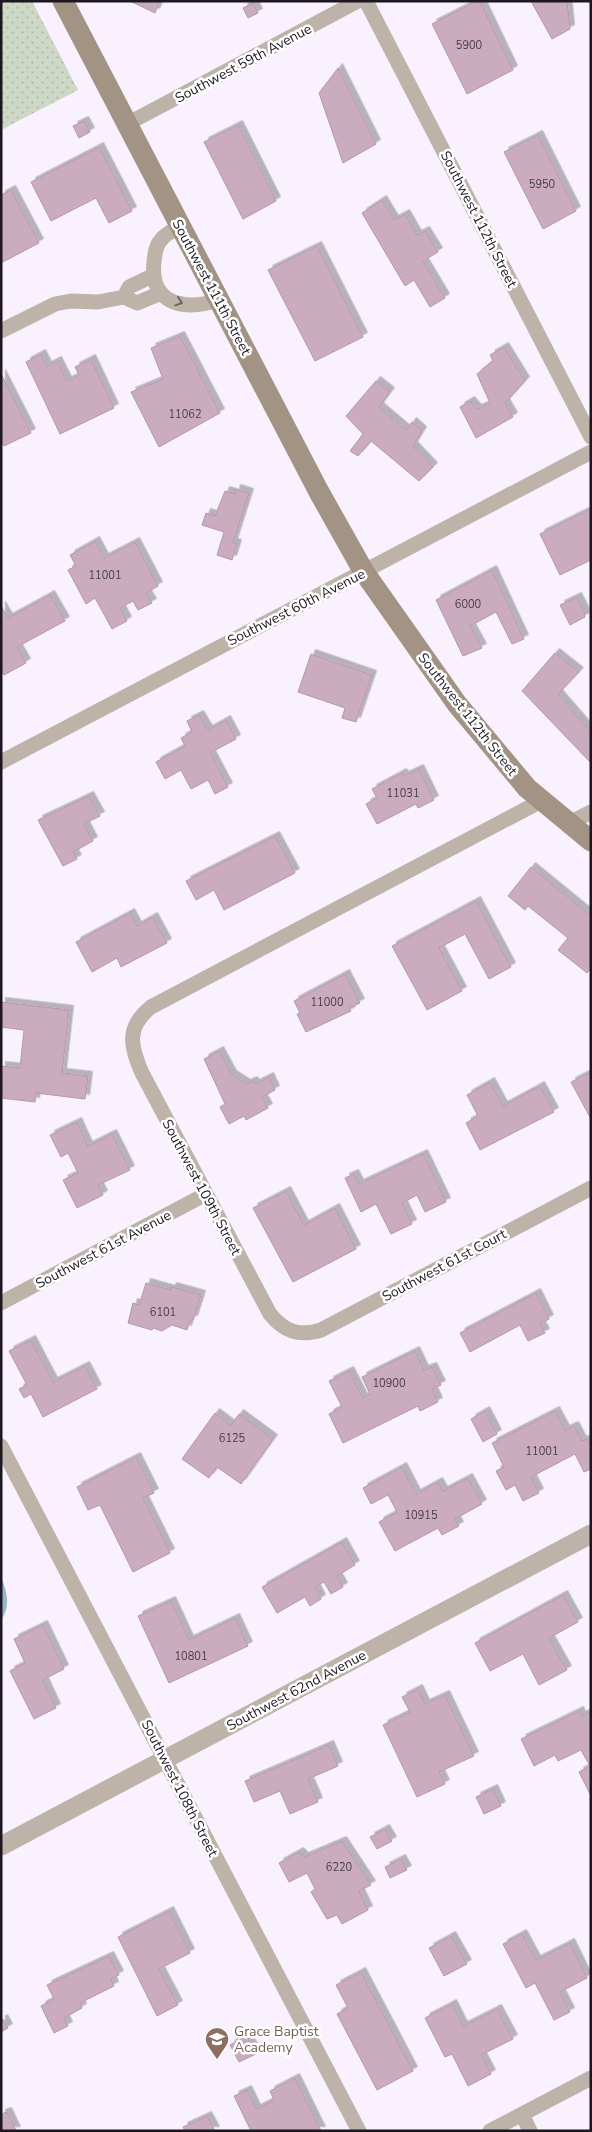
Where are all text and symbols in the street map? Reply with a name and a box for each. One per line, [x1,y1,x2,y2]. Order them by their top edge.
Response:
street label: Southwest 59th Avenue [172,19,315,108]
house number: 5900 [456,38,483,53]
street label: Southwest 112th Street [436,148,521,291]
house number: 5950 [529,177,556,192]
street label: Southwest 111th Street [168,216,255,359]
one-way arrow [174,297,183,307]
house number: 11062 [169,407,202,422]
street label: Southwest 60th Avenue [224,564,368,650]
house number: 11001 [89,568,122,583]
house number: 6000 [455,597,482,612]
street label: Southwest 112th Street [414,649,522,780]
house number: 11031 [387,786,420,801]
house number: 11000 [311,995,344,1010]
street label: Southwest 109th Street [158,1116,245,1259]
street label: Southwest 61st Avenue [32,1206,174,1293]
street label: Southwest 61st Court [379,1225,510,1306]
house number: 6101 [150,1305,176,1320]
house number: 10900 [373,1376,406,1391]
house number: 6125 [219,1431,246,1446]
house number: 11001 [526,1444,559,1459]
house number: 10915 [405,1508,438,1523]
street label: Southwest 62nd Avenue [223,1646,369,1735]
house number: 10801 [175,1649,208,1664]
street label: Southwest 108th Street [137,1717,222,1860]
house number: 6220 [326,1860,353,1875]
place label: Grace Baptist Academy [234,2022,319,2057]
school or university icon: Grace Baptist Academy [204,2026,230,2060]

